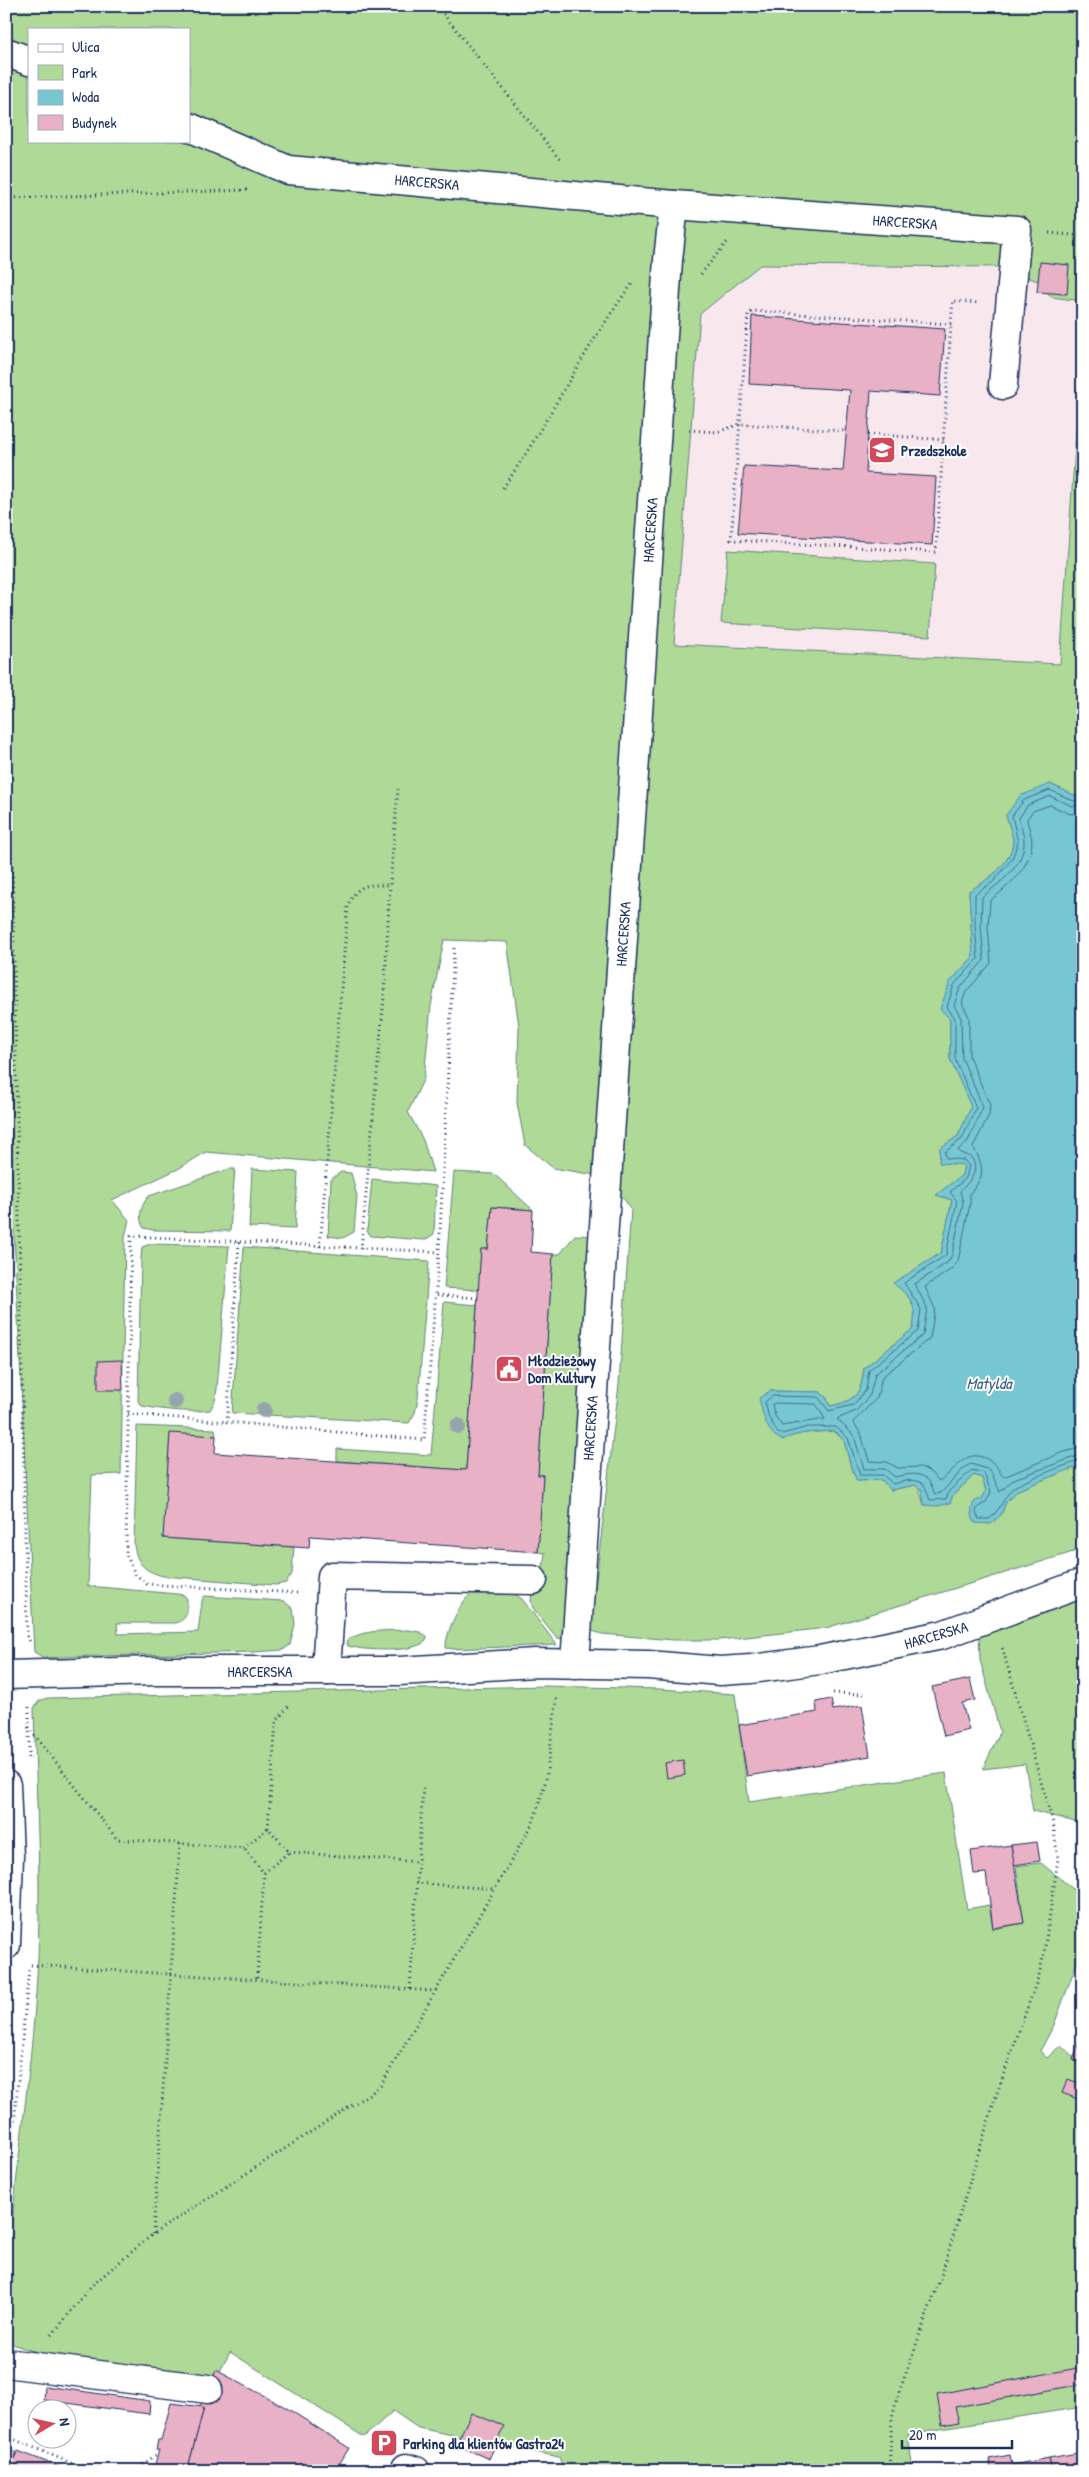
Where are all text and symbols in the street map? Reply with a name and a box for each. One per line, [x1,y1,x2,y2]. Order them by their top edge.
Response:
legend [28,28,190,142]
text: Ulica [72,36,99,57]
text: Park [72,62,97,83]
text: Woda [72,86,99,107]
text: Budynek [72,112,117,133]
street label: HARCERSKA [394,169,461,195]
street label: HARCERSKA [872,209,939,235]
school or university icon: Przedszkole [867,435,897,465]
place label: Przedszkole [901,440,967,461]
street label: HARCERSKA [637,496,663,563]
street label: HARCERSKA [610,900,636,967]
place label: Młodzieżowy Dom Kultury [528,1350,597,1389]
public building icon: Młodzieżowy Dom Kultury [494,1354,524,1384]
water label: Matylda [967,1372,1013,1394]
street label: HARCERSKA [577,1394,603,1461]
street label: HARCERSKA [902,1616,971,1654]
street label: HARCERSKA [228,1661,293,1682]
north arrow [28,2400,78,2450]
text: N [55,2417,75,2428]
scale bar [902,2417,1012,2449]
text: 20 m [909,2424,936,2445]
parking icon: Parking dla klientów Gastro24 [369,2428,399,2458]
place label: Parking dla klientów Gastro24 [403,2433,564,2455]

